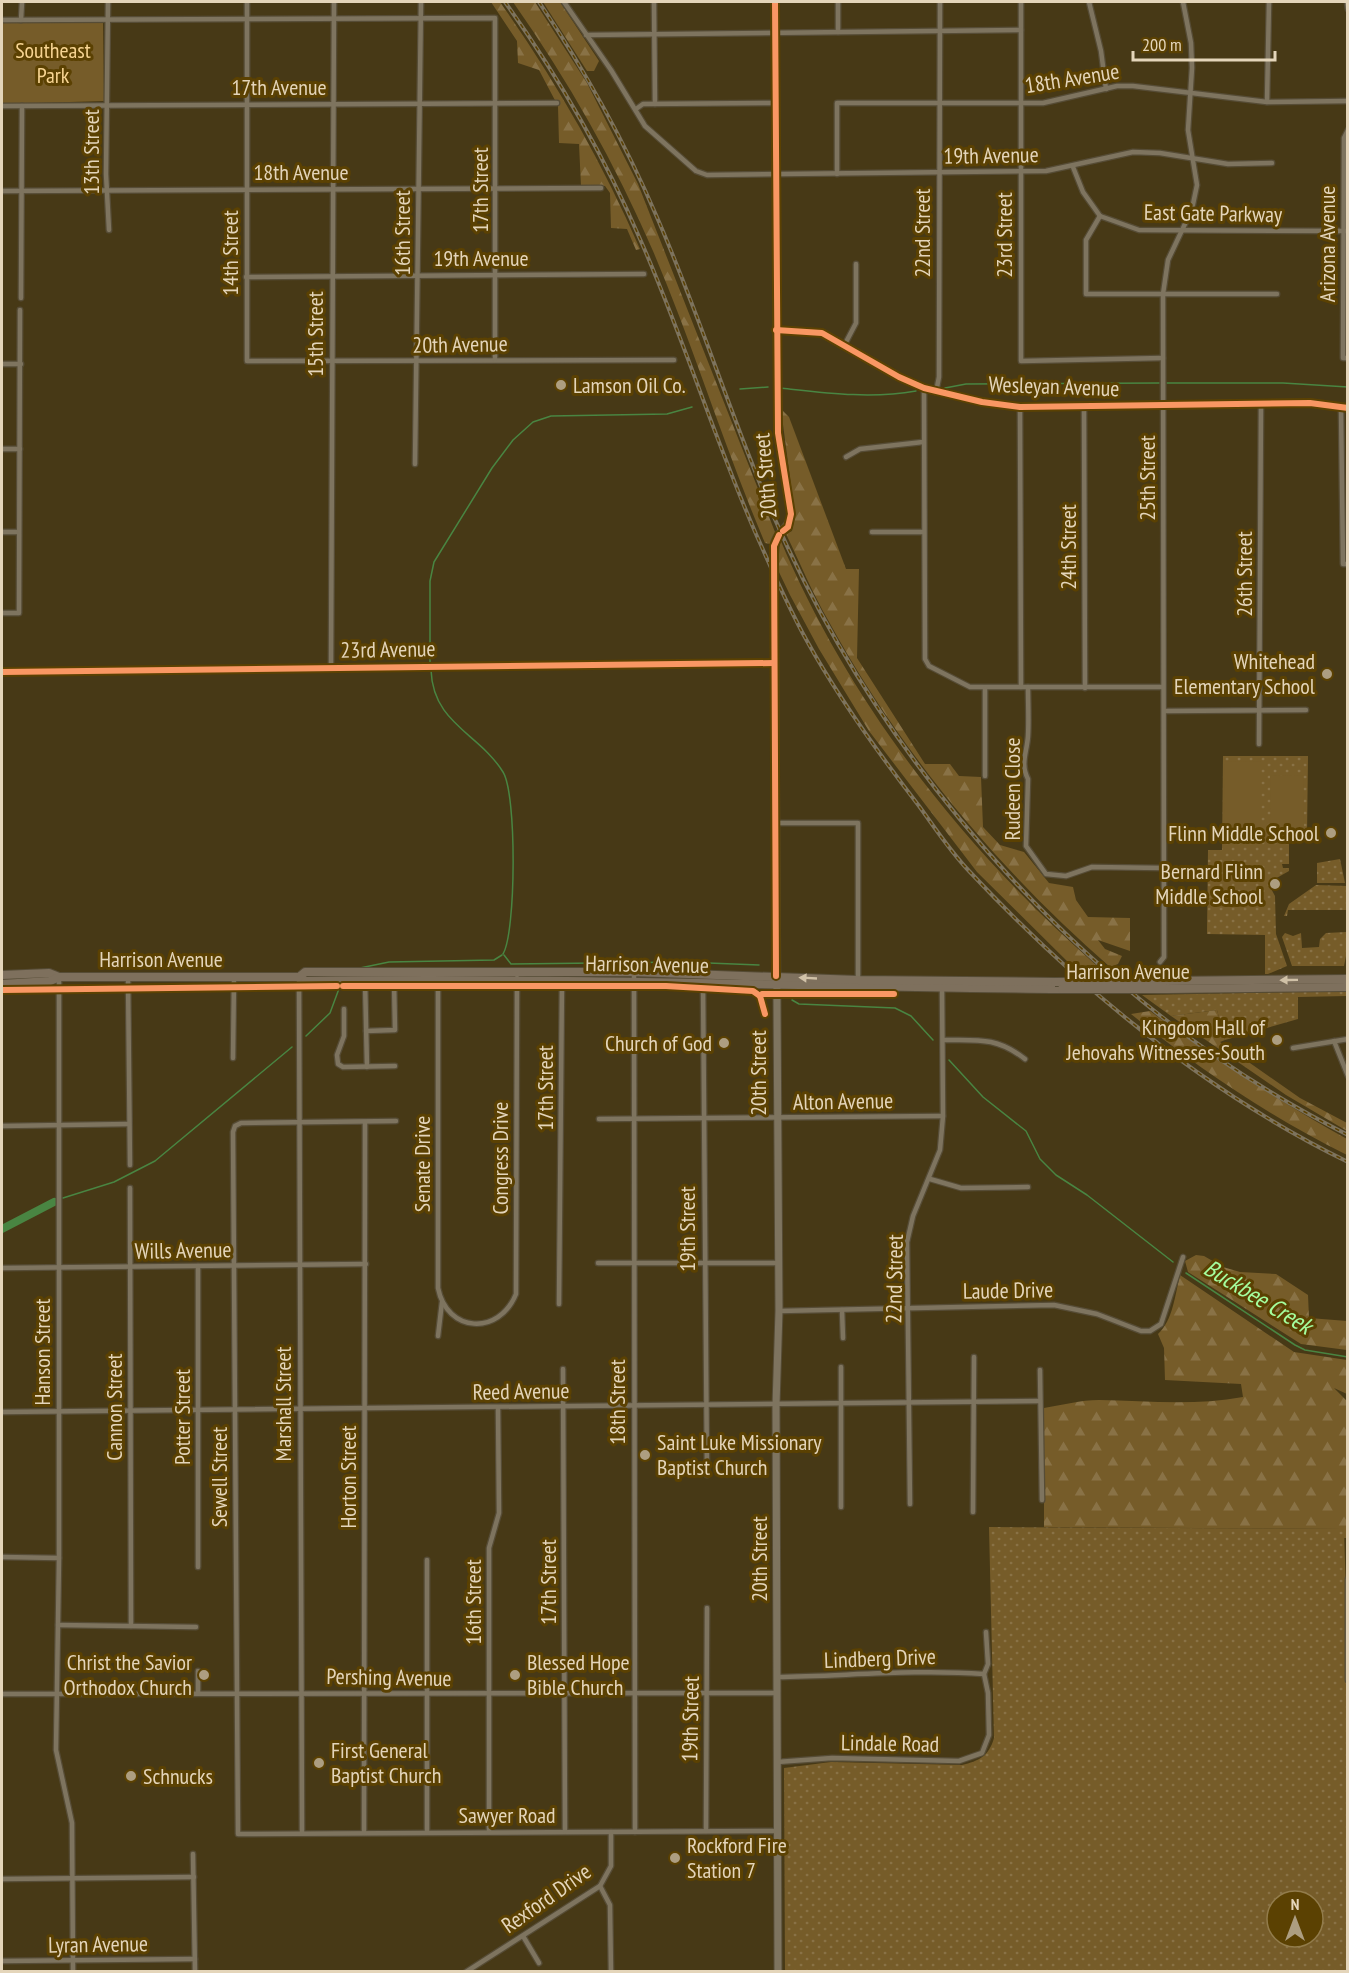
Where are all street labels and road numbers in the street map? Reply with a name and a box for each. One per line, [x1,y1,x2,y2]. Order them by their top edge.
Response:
street label: 18th Avenue [1023,57,1121,99]
street label: 17th Avenue [231,73,327,101]
street label: 13th Street [77,109,105,195]
street label: 19th Avenue [943,140,1039,170]
street label: 17th Street [466,147,494,233]
street label: 18th Avenue [253,158,349,186]
street label: Arizona Avenue [1313,186,1341,302]
street label: 22nd Street [908,188,936,278]
street label: 16th Street [388,190,416,276]
street label: 23rd Street [990,192,1018,278]
street label: East Gate Parkway [1144,198,1283,228]
street label: 14th Street [216,210,244,296]
street label: 19th Avenue [433,244,529,272]
street label: 15th Street [301,291,329,377]
street label: 20th Avenue [412,329,508,359]
street label: Wesleyan Avenue [988,370,1120,402]
street label: 20th Street [747,432,783,520]
street label: 25th Street [1133,435,1161,521]
street label: 24th Street [1054,504,1082,590]
street label: 26th Street [1230,531,1258,617]
street label: 23rd Avenue [340,634,436,664]
street label: Rudeen Close [998,737,1026,841]
street label: Harrison Avenue [99,945,223,973]
street label: Harrison Avenue [585,949,709,979]
street label: Harrison Avenue [1066,957,1190,985]
street label: 20th Street [744,1030,772,1116]
street label: 17th Street [531,1045,559,1131]
street label: Alton Avenue [793,1086,893,1116]
street label: Congress Drive [486,1102,514,1214]
street label: Senate Drive [408,1116,436,1212]
street label: 19th Street [673,1186,701,1272]
street label: 22nd Street [879,1234,909,1324]
street label: Wills Avenue [134,1235,232,1265]
street label: Laude Drive [963,1275,1053,1305]
street label: Hanson Street [28,1298,56,1406]
street label: Marshall Street [269,1346,297,1462]
street label: Cannon Street [100,1353,128,1461]
street label: 18th Street [603,1359,631,1445]
street label: Potter Street [168,1369,196,1465]
street label: Reed Avenue [472,1376,570,1406]
street label: Horton Street [334,1425,362,1529]
street label: Sewell Street [205,1427,233,1527]
street label: 20th Street [745,1516,773,1602]
street label: 17th Street [534,1539,562,1625]
street label: 16th Street [459,1559,487,1645]
street label: Lindberg Drive [824,1642,936,1674]
street label: Pershing Avenue [326,1662,452,1692]
street label: 19th Street [675,1676,705,1762]
street label: Lindale Road [841,1728,939,1758]
street label: Sawyer Road [459,1801,555,1829]
street label: Rexford Drive [496,1857,596,1939]
street label: Lyran Avenue [48,1929,148,1959]

